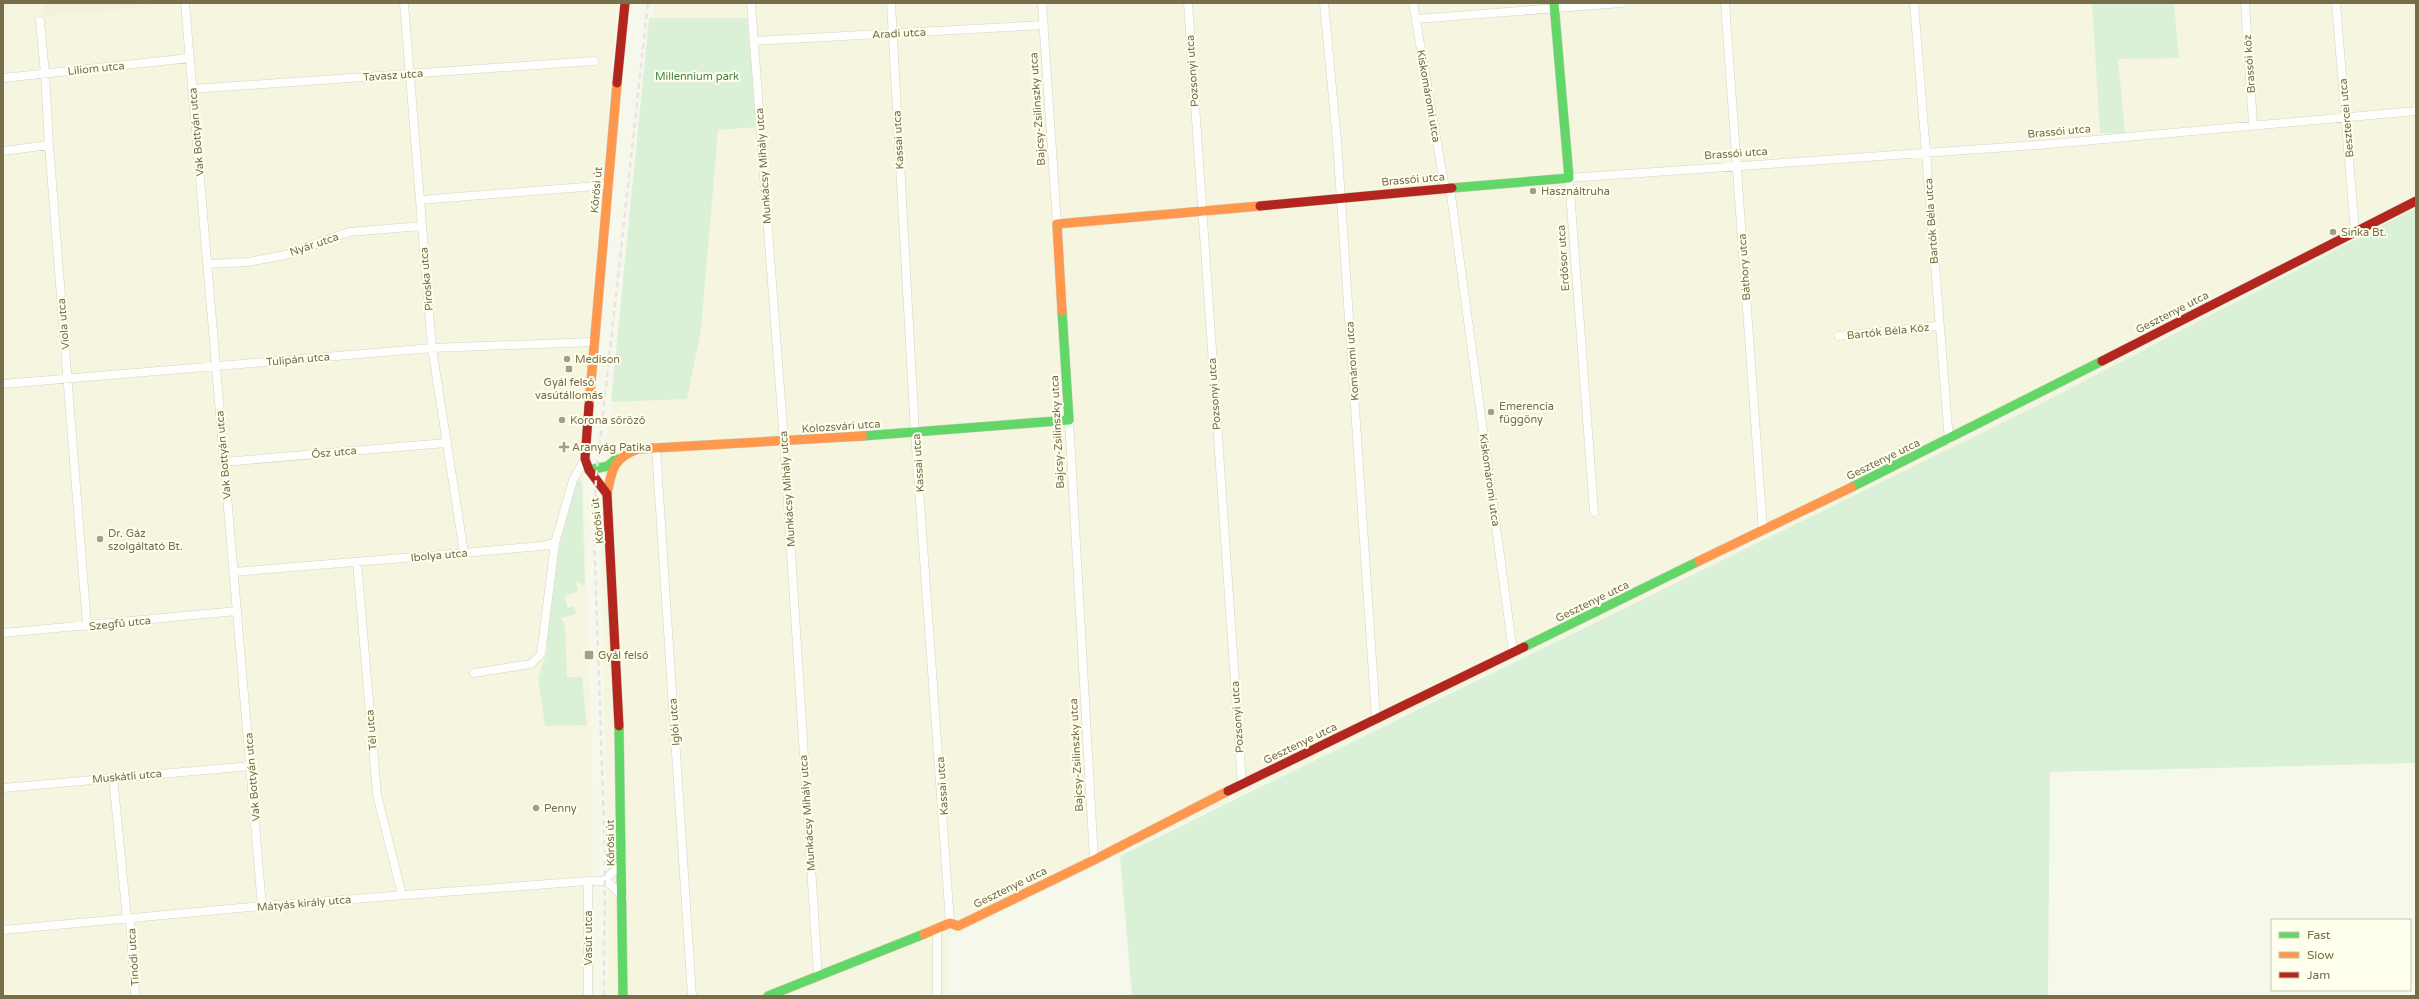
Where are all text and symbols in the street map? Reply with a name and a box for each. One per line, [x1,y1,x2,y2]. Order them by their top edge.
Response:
street label: Aradi utca [872,26,926,41]
street label: Pozsonyi utca [1183,34,1202,108]
street label: Brassói köz [2241,34,2258,94]
street label: Kiskomáromi utca [1414,49,1443,143]
street label: Bajcsy-Zsilinszky utca [1027,52,1048,166]
street label: Liliom utca [67,59,125,78]
street label: Tavasz utca [362,67,424,84]
park label: Millennium park [655,70,739,83]
street label: Besztercei utca [2337,78,2356,158]
street label: Vak Bottyán utca [186,87,207,177]
street label: Munkácsy Mihály utca [753,107,774,224]
street label: Kassai utca [890,110,907,170]
street label: Brassói utca [2027,122,2091,141]
street label: Brassói utca [1704,145,1768,162]
street label: Kőrösi út [588,166,605,214]
street label: Brassói utca [1381,170,1445,189]
street label: Bartók Béla utca [1922,178,1941,264]
place label: Használtruha [1541,185,1610,198]
marker: Használtruha [1528,186,1538,196]
street label: Erdősor utca [1555,224,1572,292]
place label: Sinka Bt. [2341,226,2387,239]
marker: Sinka Bt. [2328,227,2338,237]
street label: Nyár utca [288,230,340,259]
street label: Báthory utca [1736,233,1753,301]
street label: Piroska utca [417,247,436,311]
street label: Gesztenye utca [2134,288,2211,336]
street label: Viola utca [55,298,72,350]
street label: Komáromi utca [1343,321,1362,401]
street label: Bartók Béla Köz [1846,321,1930,342]
street label: Tulipán utca [266,350,330,369]
place label: Medison [575,353,620,366]
marker: Medison [562,354,572,364]
street label: Pozsonyi utca [1205,357,1224,431]
marker: Gyál felső vasútállomás [564,364,574,374]
street label: Bajcsy-Zsilinszky utca [1048,375,1067,489]
place label: Gyál felső vasútállomás [535,376,603,402]
place label: Emerencia függöny [1499,400,1554,426]
marker: Emerencia függöny [1486,407,1496,417]
street label: Vak Bottyán utca [213,410,234,500]
place label: Korona söröző [570,414,646,427]
marker: Korona söröző [557,415,567,425]
street label: Kolozsvári utca [801,417,881,436]
street label: Munkácsy Mihály utca [777,430,798,547]
street label: Kassai utca [910,433,927,493]
street label: Kiskomáromi utca [1477,433,1502,527]
street label: Gesztenye utca [1844,436,1922,483]
place label: Aranyág Patika [572,441,651,454]
marker: Aranyág Patika [559,442,569,452]
street label: Ősz utca [311,443,357,461]
street label: Kőrösi út [588,497,607,545]
place label: Dr. Gáz szolgáltató Bt. [108,527,183,553]
marker: Dr. Gáz szolgáltató Bt. [95,534,105,544]
street label: Ibolya utca [410,547,468,564]
street label: Gesztenye utca [1553,578,1631,625]
street label: Szegfű utca [89,614,152,633]
marker: Gyál felső [583,649,595,661]
place label: Gyál felső [598,649,649,662]
street label: Pozsonyi utca [1228,680,1247,754]
street label: Iglói utca [666,698,683,746]
street label: Bajcsy-Zsilinszky utca [1067,698,1086,812]
street label: Tél utca [363,709,380,751]
street label: Gesztenye utca [1261,720,1339,767]
street label: Vak Bottyán utca [242,732,263,822]
street label: Munkácsy Mihály utca [797,754,818,871]
street label: Kassai utca [934,756,951,816]
street label: Muskátli utca [92,767,162,786]
place label: Penny [544,802,577,815]
marker: Penny [531,803,541,813]
street label: Kőrösi út [604,820,617,866]
street label: Gesztenye utca [971,864,1049,911]
street label: Mátyás király utca [256,893,352,914]
street label: Vasút utca [582,910,595,966]
legend [2271,919,2411,991]
street label: Tinódi utca [125,928,142,986]
text: Fast [2307,928,2331,942]
text: Slow [2307,948,2334,962]
text: Jam [2307,968,2330,982]

